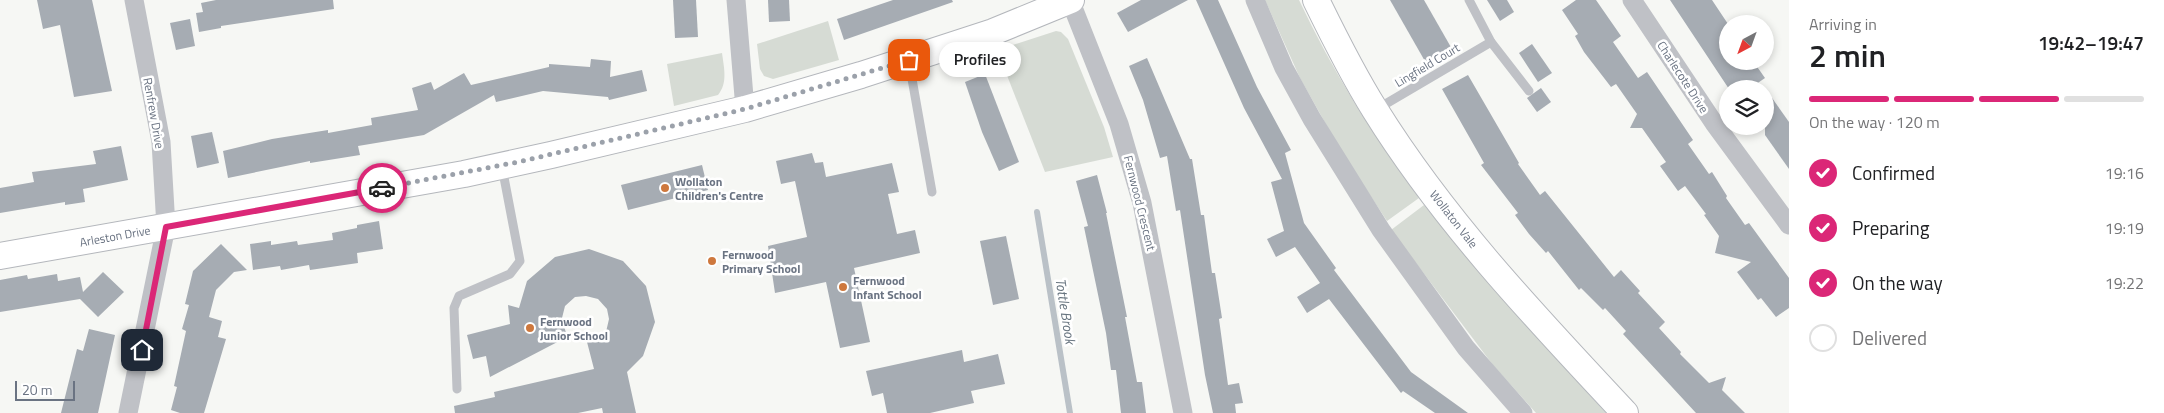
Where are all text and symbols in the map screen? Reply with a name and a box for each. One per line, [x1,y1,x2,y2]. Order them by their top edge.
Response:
text: Arriving in [1809,12,1877,36]
north arrow [1719,15,1774,70]
map controls [1719,15,1774,135]
text: 19:42–19:47 [2038,28,2144,57]
text: 2 min [1809,31,1886,79]
street label: Charlecote Drive [1653,37,1713,117]
street label: Lingfield Court [1391,38,1464,92]
pin [888,39,930,81]
callout: Profiles [939,42,1022,78]
icon: bag [895,46,923,74]
text: Profiles [954,47,1006,71]
street label: Renfrew Drive [138,76,170,150]
button: layers [1719,80,1774,135]
text: On the way · 120 m [1809,110,1940,134]
street label: Fernwood Crescent [1119,153,1161,253]
text: Confirmed [1852,158,1935,187]
icon: check [1809,159,1837,187]
text: 19:16 [2105,161,2144,185]
courier [357,163,407,213]
place label: Wollaton Children's Centre [675,172,763,205]
icon: car [368,174,396,202]
marker: Wollaton Children's Centre [659,182,671,194]
street label: Wollaton Vale [1425,186,1483,252]
text: Preparing [1852,213,1929,242]
icon: check [1809,214,1837,242]
text: 19:19 [2105,216,2144,240]
street label: Arleston Drive [78,220,152,252]
place label: Fernwood Primary School [722,245,800,278]
marker: Fernwood Primary School [706,255,718,267]
text: On the way [1852,268,1943,297]
icon: check [1809,269,1837,297]
place label: Fernwood Infant School [853,271,922,304]
text: 19:22 [2105,271,2144,295]
water label: Tottle Brook [1050,277,1082,347]
marker: Fernwood Infant School [837,281,849,293]
place label: Fernwood Junior School [540,312,608,345]
marker: Fernwood Junior School [524,322,536,334]
text: Delivered [1852,323,1927,352]
pin [121,329,163,371]
icon: home [128,336,156,364]
scale bar [15,378,75,401]
text: 20 m [22,379,52,400]

